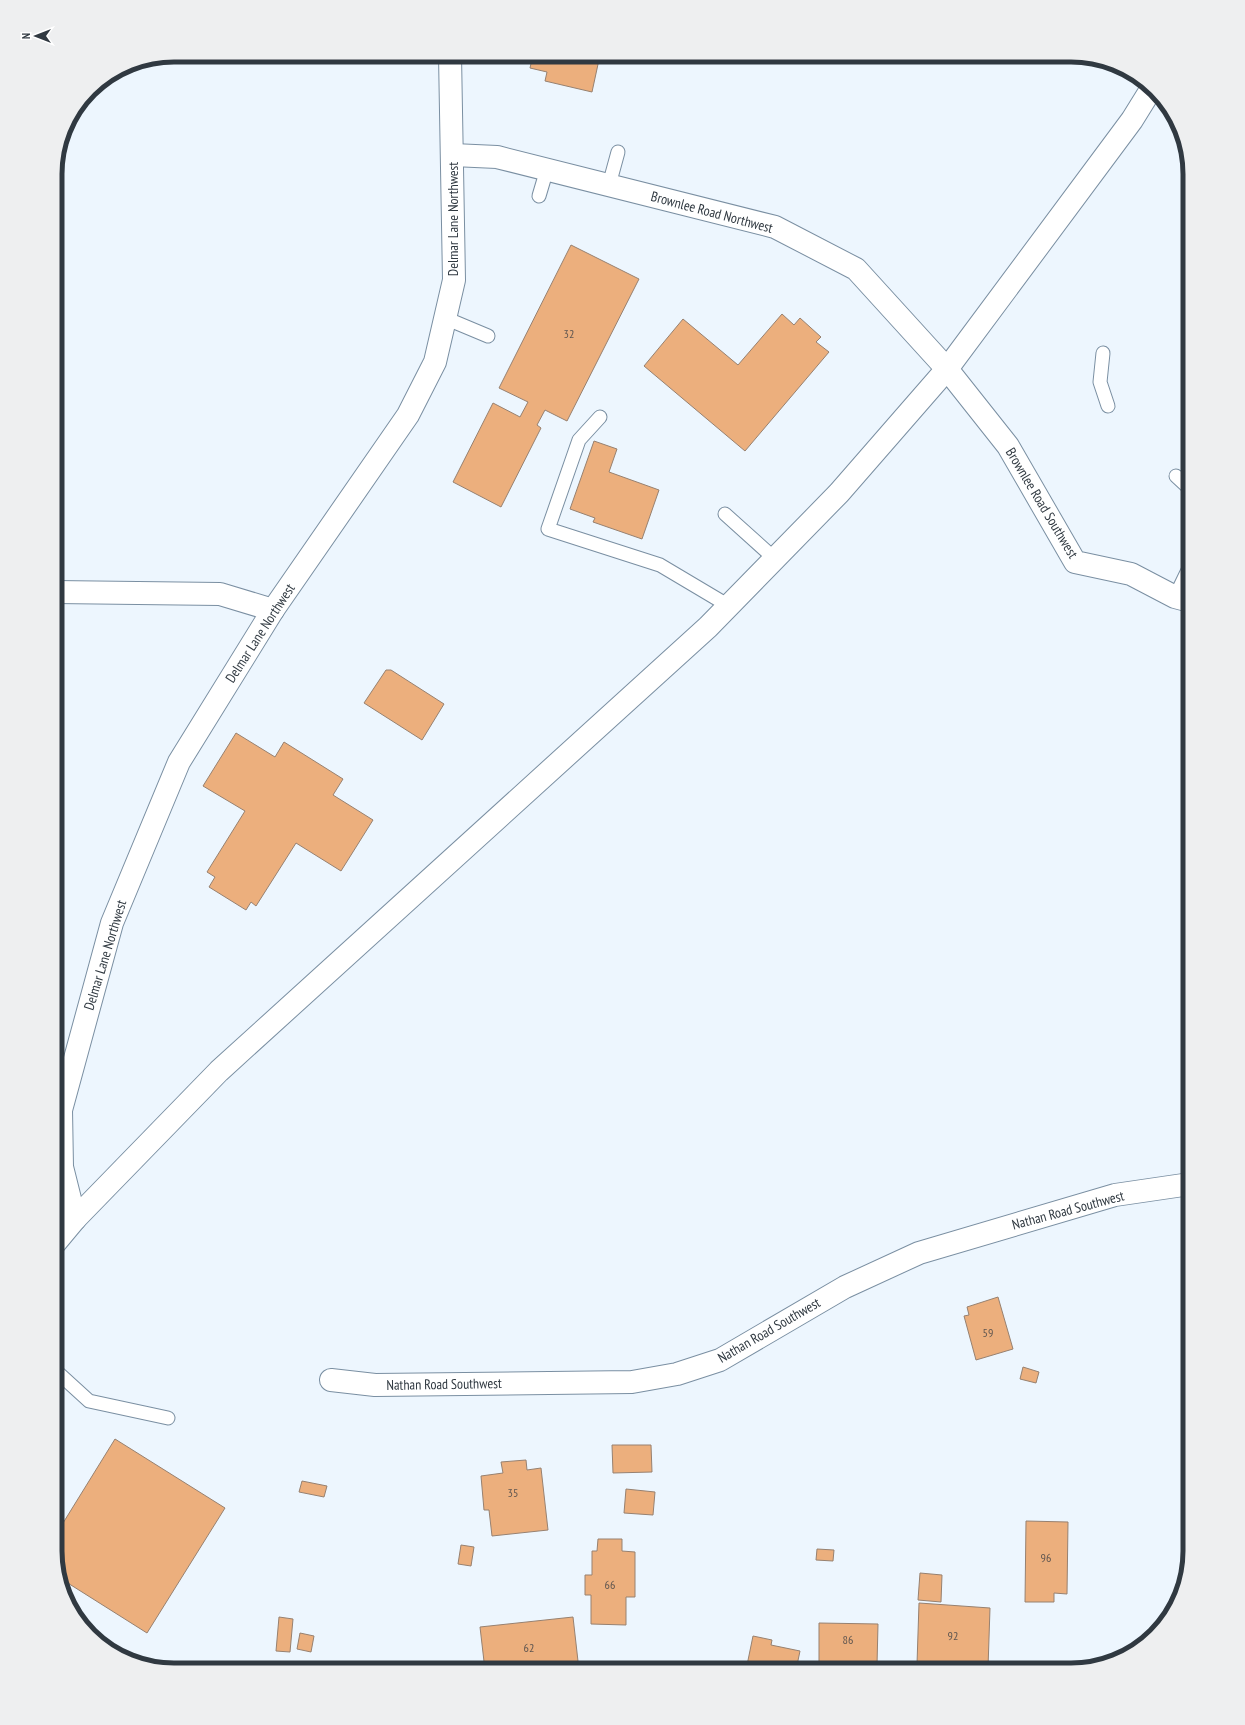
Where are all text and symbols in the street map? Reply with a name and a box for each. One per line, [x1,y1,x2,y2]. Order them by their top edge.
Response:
north arrow [16,16,56,56]
text: N [19,33,33,39]
street label: Delmar Lane Northwest [444,162,462,276]
street label: Brownlee Road Northwest [649,187,775,237]
house number: 32 [564,326,574,341]
street label: Brownlee Road Southwest [1002,444,1082,562]
street label: Delmar Lane Northwest [221,580,299,686]
street label: Delmar Lane Northwest [80,898,130,1012]
street label: Nathan Road Southwest [1010,1186,1126,1234]
street label: Nathan Road Southwest [715,1293,824,1367]
house number: 59 [983,1325,993,1340]
street label: Nathan Road Southwest [386,1374,502,1394]
house number: 35 [508,1485,518,1500]
house number: 96 [1041,1550,1051,1565]
house number: 66 [605,1577,615,1592]
house number: 92 [948,1628,958,1643]
house number: 86 [843,1632,853,1647]
house number: 62 [524,1640,534,1655]

